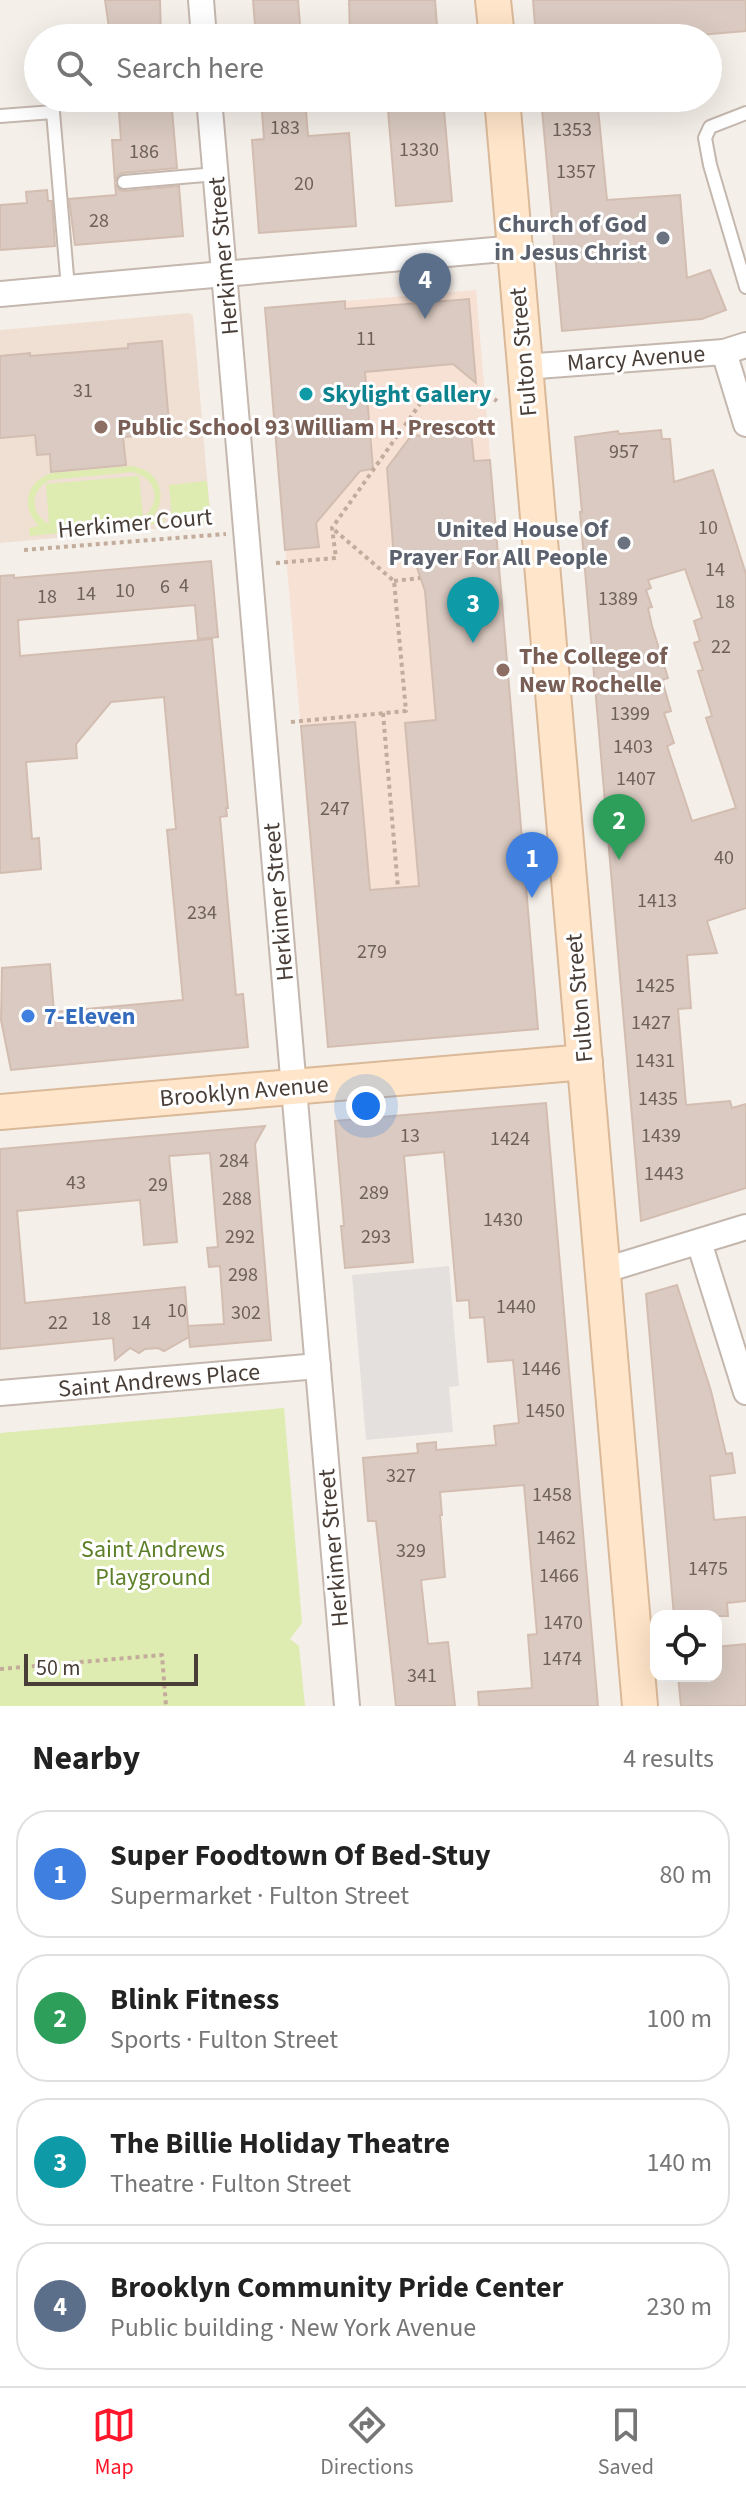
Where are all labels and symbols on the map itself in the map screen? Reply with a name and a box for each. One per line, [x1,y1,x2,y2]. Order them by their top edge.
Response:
house number: 183 [270,114,300,142]
house number: 1353 [552,116,592,144]
house number: 1330 [399,136,439,164]
house number: 186 [129,138,159,166]
house number: 1357 [556,158,596,186]
house number: 20 [294,170,314,198]
street label: Herkimer Street [199,175,248,337]
house number: 28 [89,207,109,235]
place label: Church of God in Jesus Christ [494,207,647,270]
marker: Church of God in Jesus Christ [654,229,672,247]
pin: 4 [399,253,451,319]
street label: Fulton Street [500,286,547,418]
house number: 11 [356,325,376,353]
street label: Marcy Avenue [566,336,706,381]
house number: 31 [73,377,93,405]
place label: Skylight Gallery [322,377,492,412]
marker: Skylight Gallery [297,385,315,403]
place label: Public School 93 William H. Prescott [117,410,495,445]
marker: Public School 93 William H. Prescott [92,418,110,436]
house number: 957 [609,438,639,466]
street label: Herkimer Court [56,499,214,548]
place label: United House Of Prayer For All People [388,512,609,575]
house number: 10 [698,514,718,542]
marker: United House Of Prayer For All People [615,534,633,552]
house number: 14 [705,556,725,584]
house number: 4 [179,572,189,600]
house number: 6 [160,573,170,601]
house number: 10 [115,577,135,605]
pin: 3 [447,577,499,643]
house number: 14 [76,580,96,608]
house number: 18 [37,583,57,611]
house number: 1389 [598,585,638,613]
house number: 18 [715,588,735,616]
house number: 22 [711,633,731,661]
place label: The College of New Rochelle [519,639,668,702]
marker: The College of New Rochelle [494,661,512,679]
house number: 1399 [610,700,650,728]
house number: 1403 [613,733,653,761]
house number: 1407 [616,765,656,793]
pin: 2 [593,794,645,860]
house number: 247 [320,795,350,823]
street label: Herkimer Street [254,821,303,983]
pin: 1 [506,832,558,898]
house number: 40 [714,844,734,872]
house number: 1413 [637,887,677,915]
house number: 234 [187,899,217,927]
street label: Fulton Street [556,932,603,1064]
house number: 279 [357,938,387,966]
house number: 1425 [635,972,675,1000]
place label: 7-Eleven [44,999,135,1034]
marker: 7-Eleven [19,1007,37,1025]
house number: 1427 [631,1009,671,1037]
house number: 1431 [635,1047,675,1075]
street label: Brooklyn Avenue [158,1067,330,1116]
house number: 1435 [638,1085,678,1113]
your location [346,1086,386,1126]
house number: 13 [400,1122,420,1150]
house number: 1439 [641,1122,681,1150]
house number: 1424 [490,1125,530,1153]
house number: 284 [219,1147,249,1175]
house number: 1443 [644,1160,684,1188]
house number: 43 [66,1169,86,1197]
house number: 29 [148,1171,168,1199]
house number: 289 [359,1179,389,1207]
house number: 288 [222,1185,252,1213]
house number: 1430 [483,1206,523,1234]
house number: 292 [225,1223,255,1251]
house number: 293 [361,1223,391,1251]
house number: 298 [228,1261,258,1289]
house number: 1440 [496,1293,536,1321]
house number: 10 [167,1297,187,1325]
house number: 302 [231,1299,261,1327]
house number: 18 [91,1305,111,1333]
house number: 22 [48,1309,68,1337]
house number: 14 [131,1309,151,1337]
street label: Saint Andrews Place [57,1354,262,1407]
house number: 1446 [521,1355,561,1383]
house number: 1450 [525,1397,565,1425]
house number: 327 [386,1462,416,1490]
street label: Herkimer Street [309,1467,358,1629]
house number: 1458 [532,1481,572,1509]
house number: 1462 [536,1524,576,1552]
park label: Saint Andrews Playground [81,1532,225,1595]
house number: 329 [396,1537,426,1565]
house number: 1475 [688,1555,728,1583]
house number: 1466 [539,1562,579,1590]
house number: 1470 [543,1609,583,1637]
house number: 1474 [542,1645,582,1673]
scale bar [24,1650,198,1686]
house number: 341 [407,1662,437,1690]

